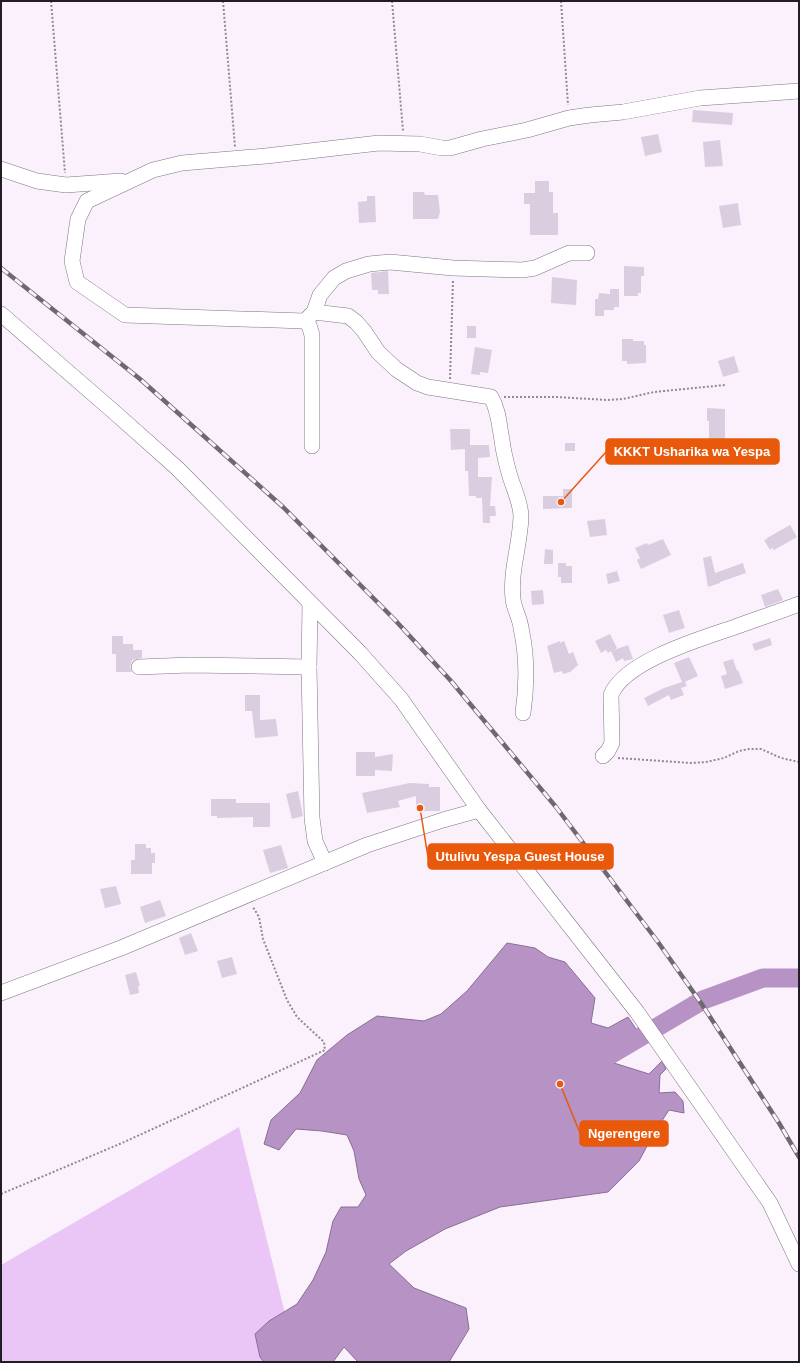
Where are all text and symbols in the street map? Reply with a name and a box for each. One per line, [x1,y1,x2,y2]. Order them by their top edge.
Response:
callout: KKKT Usharika wa Yespa [606,439,779,464]
text: KKKT Usharika wa Yespa [614,444,771,459]
callout: Utulivu Yespa Guest House [428,844,613,869]
text: Utulivu Yespa Guest House [436,849,604,864]
callout: Ngerengere [580,1121,668,1146]
text: Ngerengere [588,1126,660,1141]

